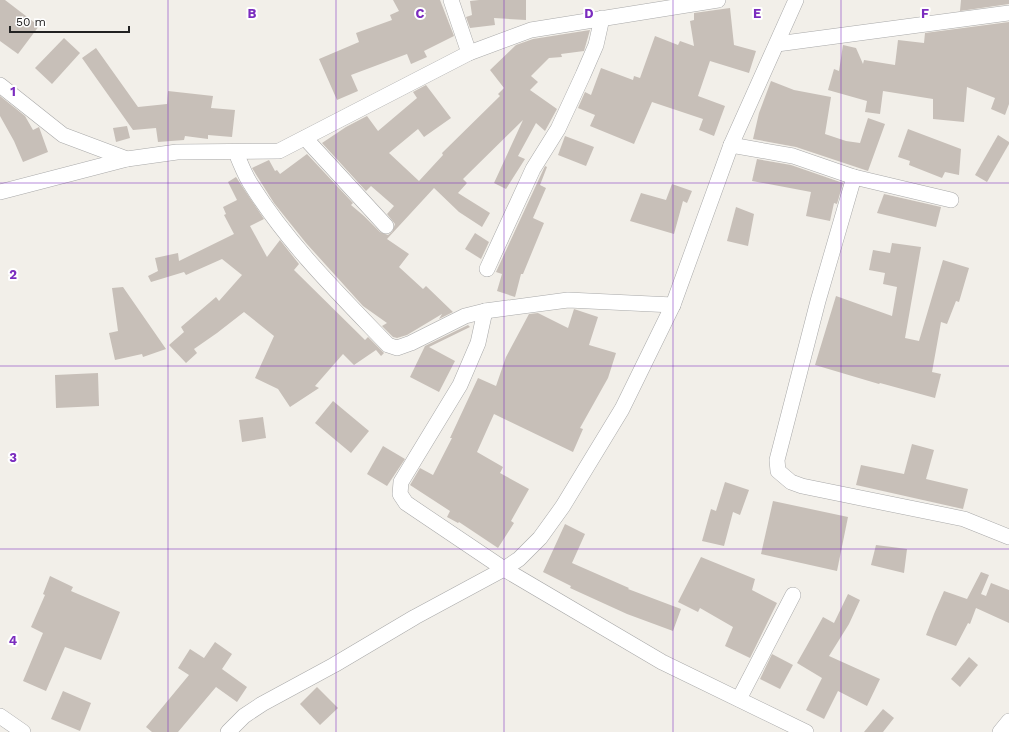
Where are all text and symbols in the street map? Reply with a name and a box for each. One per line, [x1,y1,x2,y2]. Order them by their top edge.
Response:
text: B [248,6,257,21]
text: C [416,6,425,21]
text: D [584,6,594,21]
text: E [753,6,761,21]
text: F [921,6,929,21]
scale bar [10,8,129,34]
text: 50 m [16,15,46,29]
text: 1 [10,84,16,99]
text: 2 [9,267,17,282]
text: 3 [9,450,17,465]
text: 4 [9,633,18,648]

